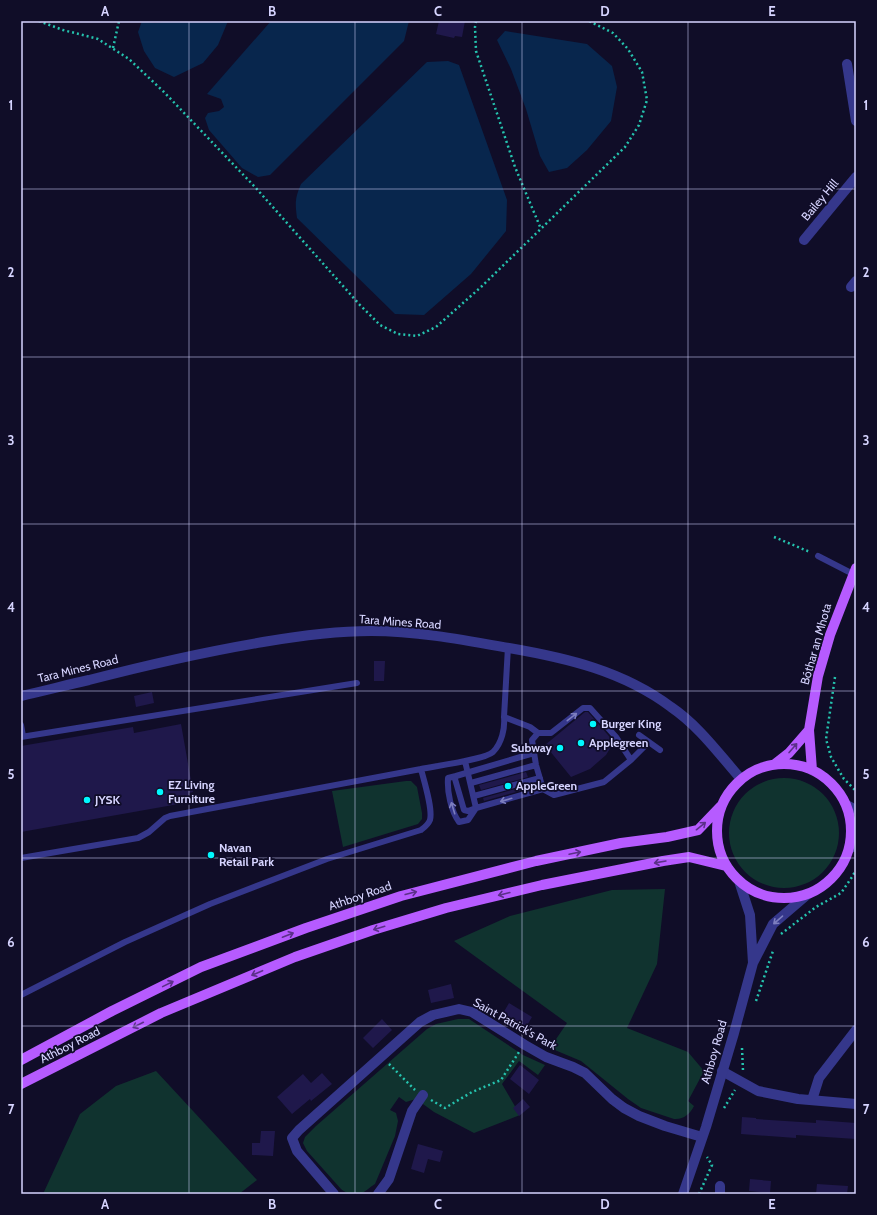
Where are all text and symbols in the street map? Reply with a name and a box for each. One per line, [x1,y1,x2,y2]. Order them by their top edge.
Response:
text: A [101,3,110,19]
text: B [268,3,276,19]
text: C [434,3,442,19]
text: D [600,3,610,19]
text: E [768,3,776,19]
text: 1 [9,97,13,113]
text: 1 [864,97,868,113]
street label: Bailey Hill [798,176,841,224]
text: 2 [8,264,15,280]
text: 2 [863,264,870,280]
text: 3 [7,432,15,448]
text: 3 [862,432,870,448]
text: 4 [7,599,15,615]
text: 4 [862,599,870,615]
street label: Bóthar an Mhota [797,601,834,686]
street label: Tara Mines Road [358,611,442,632]
street label: Tara Mines Road [36,651,120,686]
one-way arrow [566,713,577,721]
place label: Burger King [601,716,661,731]
marker: Burger King [588,719,598,729]
place label: Applegreen [589,735,648,750]
marker: Applegreen [576,738,586,748]
place label: Subway [511,740,553,755]
marker: Subway [555,743,565,753]
one-way arrow [789,743,798,753]
text: 5 [8,766,15,782]
text: 5 [863,766,870,782]
place label: EZ Living Furniture [168,777,215,806]
place label: AppleGreen [516,778,577,793]
marker: AppleGreen [503,781,513,791]
marker: EZ Living Furniture [155,787,165,797]
place label: JYSK [94,792,121,807]
marker: JYSK [82,795,92,805]
one-way arrow [500,797,513,804]
one-way arrow [449,802,456,815]
one-way arrow [695,822,706,830]
place label: Navan Retail Park [219,840,274,869]
one-way arrow [568,848,581,856]
marker: Navan Retail Park [206,850,216,860]
one-way arrow [654,858,667,866]
street label: Athboy Road [326,878,393,913]
one-way arrow [404,889,417,896]
one-way arrow [498,891,511,898]
one-way arrow [773,915,784,924]
one-way arrow [373,925,386,932]
one-way arrow [281,930,293,938]
text: 6 [7,934,15,950]
text: 6 [862,934,870,950]
one-way arrow [252,970,264,977]
one-way arrow [161,980,173,987]
street label: Saint Patrick's Park [471,994,560,1053]
street label: Athboy Road [697,1018,730,1085]
one-way arrow [132,1022,144,1029]
street label: Athboy Road [37,1023,102,1066]
text: 7 [8,1101,15,1117]
text: 7 [863,1101,870,1117]
text: A [101,1196,110,1212]
text: B [268,1196,276,1212]
text: C [434,1196,442,1212]
text: D [600,1196,610,1212]
text: E [768,1196,776,1212]

